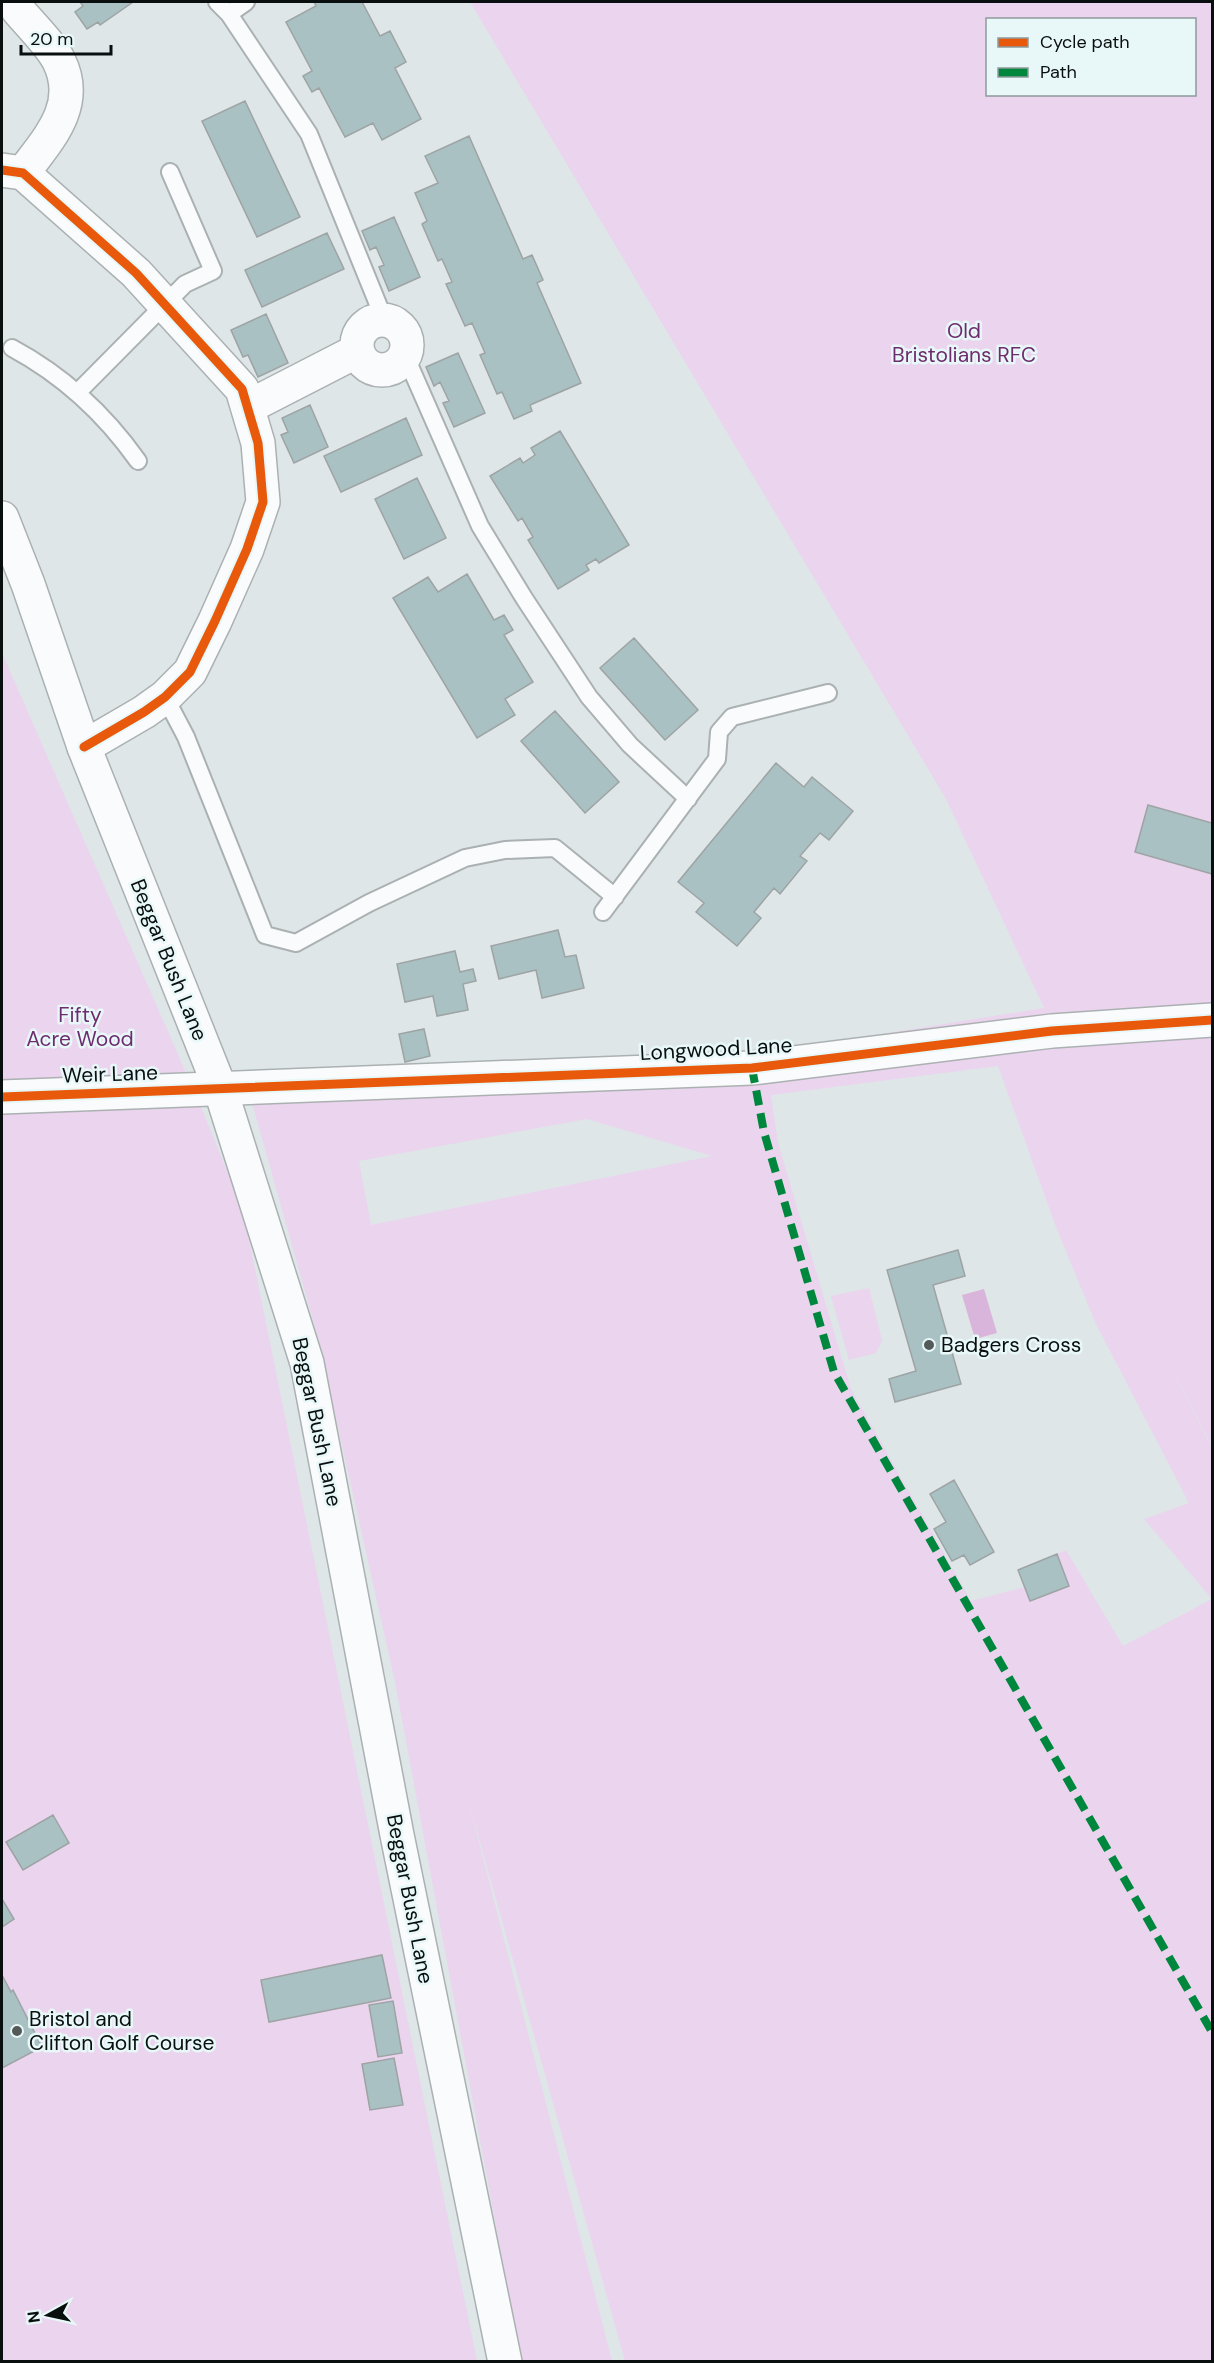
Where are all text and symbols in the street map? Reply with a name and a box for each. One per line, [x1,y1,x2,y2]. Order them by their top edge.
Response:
scale bar [21,18,111,56]
legend [986,18,1196,96]
text: 20 m [30,27,73,51]
text: Cycle path [1040,30,1130,54]
text: Path [1040,60,1077,84]
park label: Old Bristolians RFC [892,317,1036,369]
street label: Beggar Bush Lane [124,875,214,1045]
park label: Fifty Acre Wood [26,1001,134,1053]
street label: Longwood Lane [639,1031,793,1067]
street label: Weir Lane [62,1058,159,1090]
place label: Badgers Cross [941,1331,1081,1359]
street label: Beggar Bush Lane [285,1335,349,1509]
marker: Badgers Cross [922,1338,936,1352]
street label: Beggar Bush Lane [380,1812,440,1986]
place label: Bristol and Clifton Golf Course [29,2005,215,2057]
marker: Bristol and Clifton Golf Course [10,2024,24,2038]
north arrow [18,2285,78,2345]
text: N [22,2310,45,2324]

